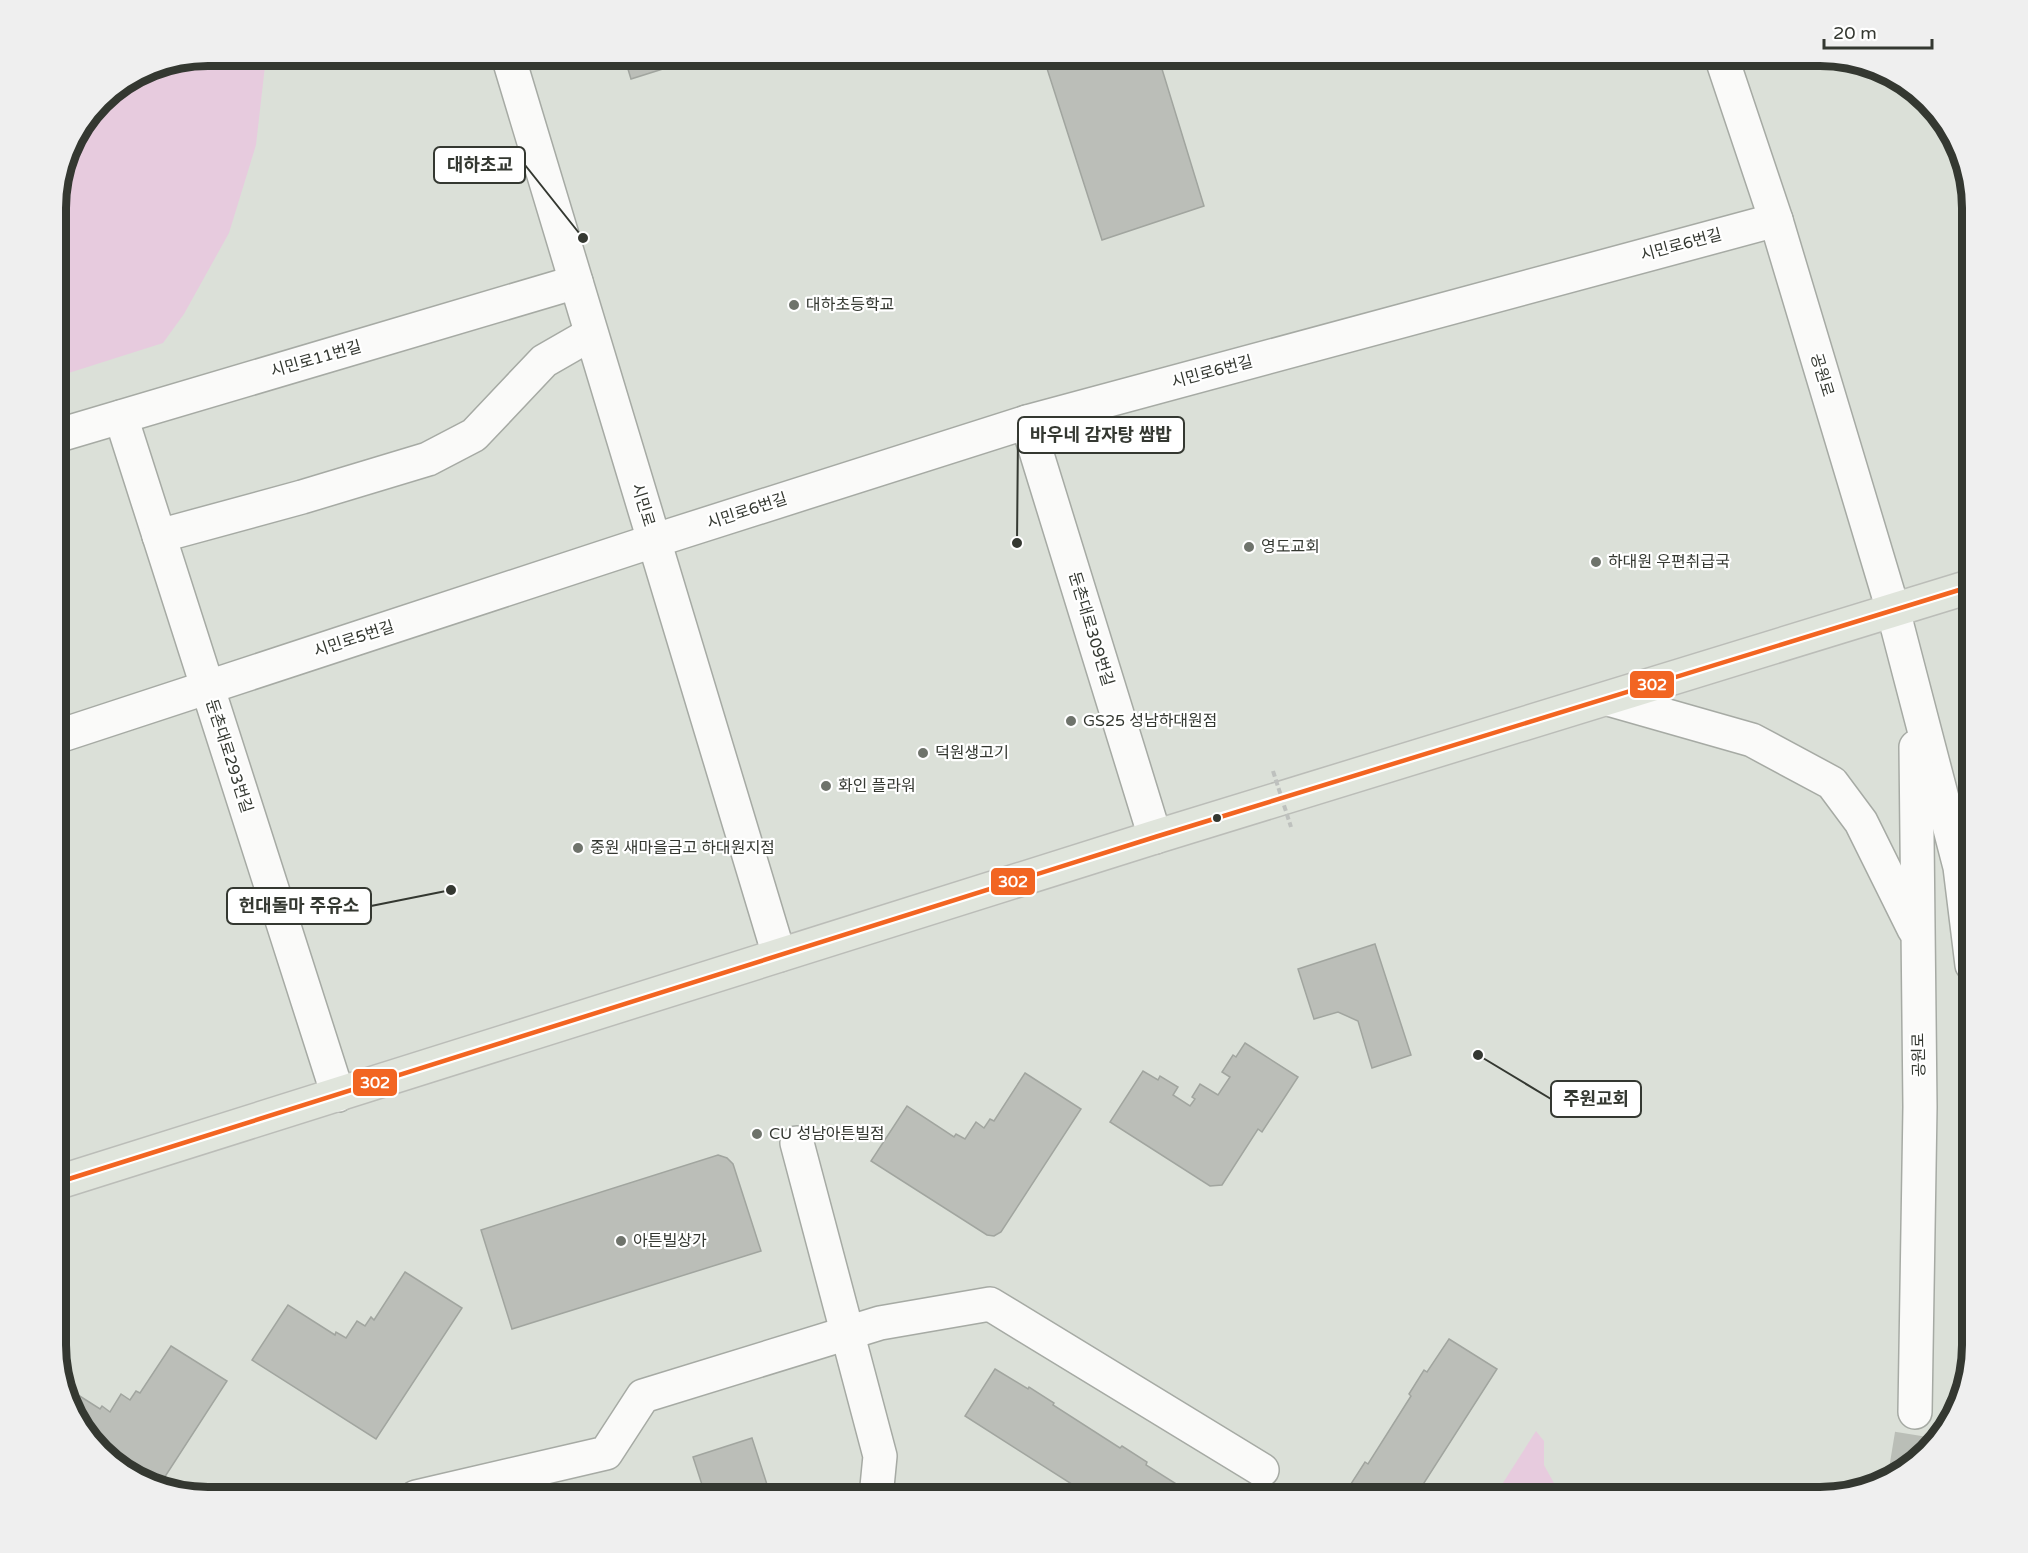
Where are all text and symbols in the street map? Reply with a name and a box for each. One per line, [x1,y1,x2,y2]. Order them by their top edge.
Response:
scale bar [1824,12,1932,50]
text: 20 m [1833,22,1877,44]
callout: 대하초교 [434,147,525,183]
text: 대하초교 [447,154,513,176]
street label: 시민로6번길 [1638,225,1724,265]
place label: 대하초등학교 [806,295,894,315]
marker: 대하초등학교 [787,298,801,312]
street label: 시민로11번길 [268,336,364,382]
street label: 공원로 [1806,351,1838,399]
street label: 시민로6번길 [1169,352,1255,392]
callout: 바우네 감자탕 쌈밥 [1018,417,1184,453]
text: 바우네 감자탕 쌈밥 [1030,424,1172,446]
street label: 시민로 [627,481,659,529]
street label: 시민로6번길 [704,489,790,533]
place label: 영도교회 [1261,537,1320,557]
marker: 영도교회 [1242,540,1256,554]
place label: 하대원 우편취급국 [1608,552,1730,572]
marker: 하대원 우편취급국 [1589,555,1603,569]
street label: 둔촌대로309번길 [1064,569,1118,689]
street label: 시민로5번길 [311,617,397,661]
line badge: 302 [1629,670,1675,699]
text: 302 [1637,675,1667,695]
street label: 둔촌대로293번길 [201,697,257,815]
place label: GS25 성남하대원점 [1083,711,1218,731]
marker: GS25 성남하대원점 [1064,714,1078,728]
place label: 덕원생고기 [935,743,1009,763]
marker: 덕원생고기 [916,746,930,760]
place label: 화인 플라워 [838,776,916,796]
marker: 화인 플라워 [819,779,833,793]
unlabelled marker [1211,812,1223,824]
place label: 중원 새마을금고 하대원지점 [590,838,775,858]
marker: 중원 새마을금고 하대원지점 [571,841,585,855]
line badge: 302 [990,867,1036,896]
text: 302 [998,872,1028,892]
callout: 헌대돌마 주유소 [227,888,371,924]
text: 헌대돌마 주유소 [239,895,359,917]
street label: 공원로 [1909,1032,1929,1077]
line badge: 302 [352,1068,398,1097]
text: 302 [360,1073,390,1093]
callout: 주원교회 [1551,1081,1641,1117]
text: 주원교회 [1563,1088,1629,1110]
place label: CU 성남아튼빌점 [769,1124,885,1144]
marker: CU 성남아튼빌점 [750,1127,764,1141]
place label: 아튼빌상가 [633,1231,707,1251]
marker: 아튼빌상가 [614,1234,628,1248]

